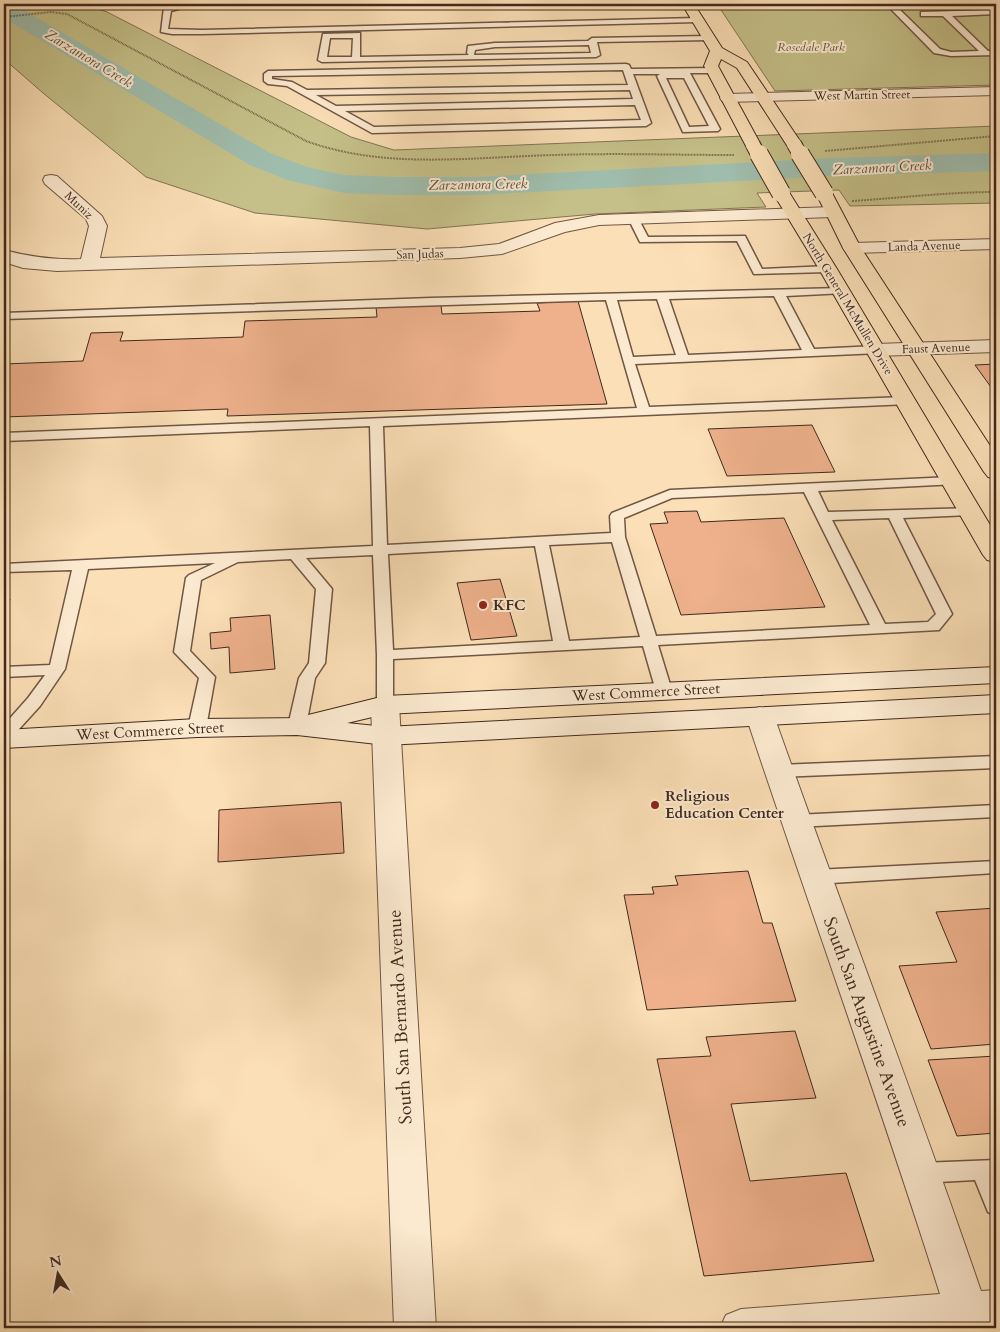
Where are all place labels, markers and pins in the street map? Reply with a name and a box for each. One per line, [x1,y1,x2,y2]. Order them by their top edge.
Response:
place label: KFC [493,595,526,615]
marker: KFC [477,599,489,611]
place label: Religious Education Center [665,786,785,823]
marker: Religious Education Center [649,799,661,811]

